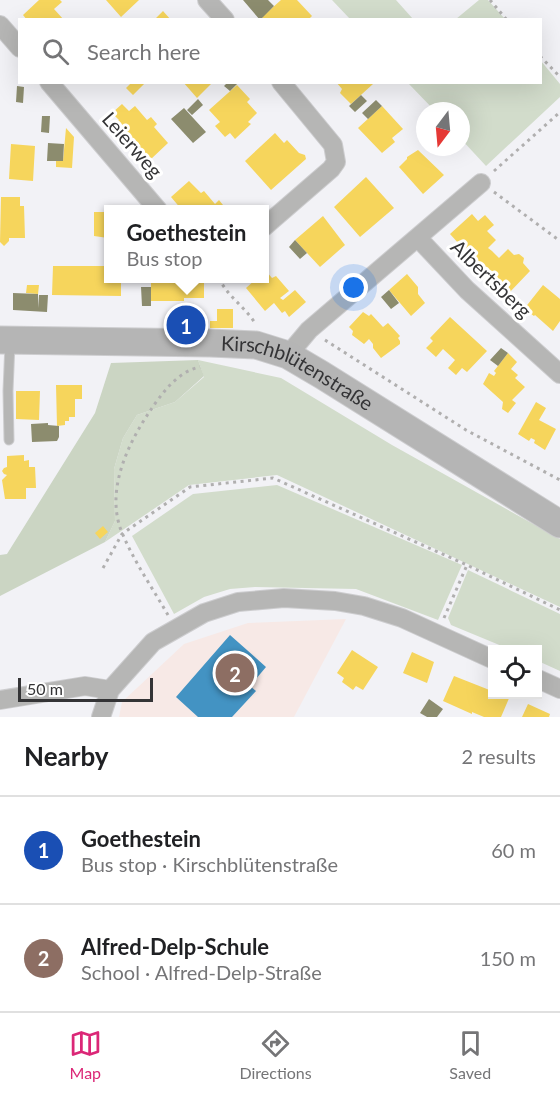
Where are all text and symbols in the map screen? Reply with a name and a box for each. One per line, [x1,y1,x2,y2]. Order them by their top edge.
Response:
search box [18,18,542,84]
icon: search [39,35,72,68]
text: Search here [87,38,200,65]
north arrow [416,102,470,156]
street label: Leierweg [98,107,168,182]
popup [104,205,269,283]
text: Goethestein [127,219,246,246]
street label: Albertsberg [447,234,537,322]
text: Bus stop [127,246,203,270]
your location [339,273,368,302]
pin: 1 [166,302,206,348]
street label: Kirschblütenstraße [221,330,378,415]
map controls [488,645,542,699]
button: locate [488,645,542,699]
pin: 2 [216,650,254,696]
scale bar [18,675,153,702]
text: 50 m [27,679,63,698]
text: Nearby [24,740,109,772]
text: 2 results [461,744,536,768]
text: Goethestein [81,825,201,852]
text: 1 [38,838,49,862]
text: 60 m [491,838,536,862]
text: Bus stop · Kirschblütenstraße [81,852,338,876]
text: Alfred-Delp-Schule [81,933,269,960]
text: 2 [38,946,49,970]
text: 150 m [480,946,536,970]
text: School · Alfred-Delp-Straße [81,960,322,984]
tab: Map [69,1027,102,1082]
tab: Directions [239,1027,312,1082]
tab: Saved [449,1027,491,1082]

